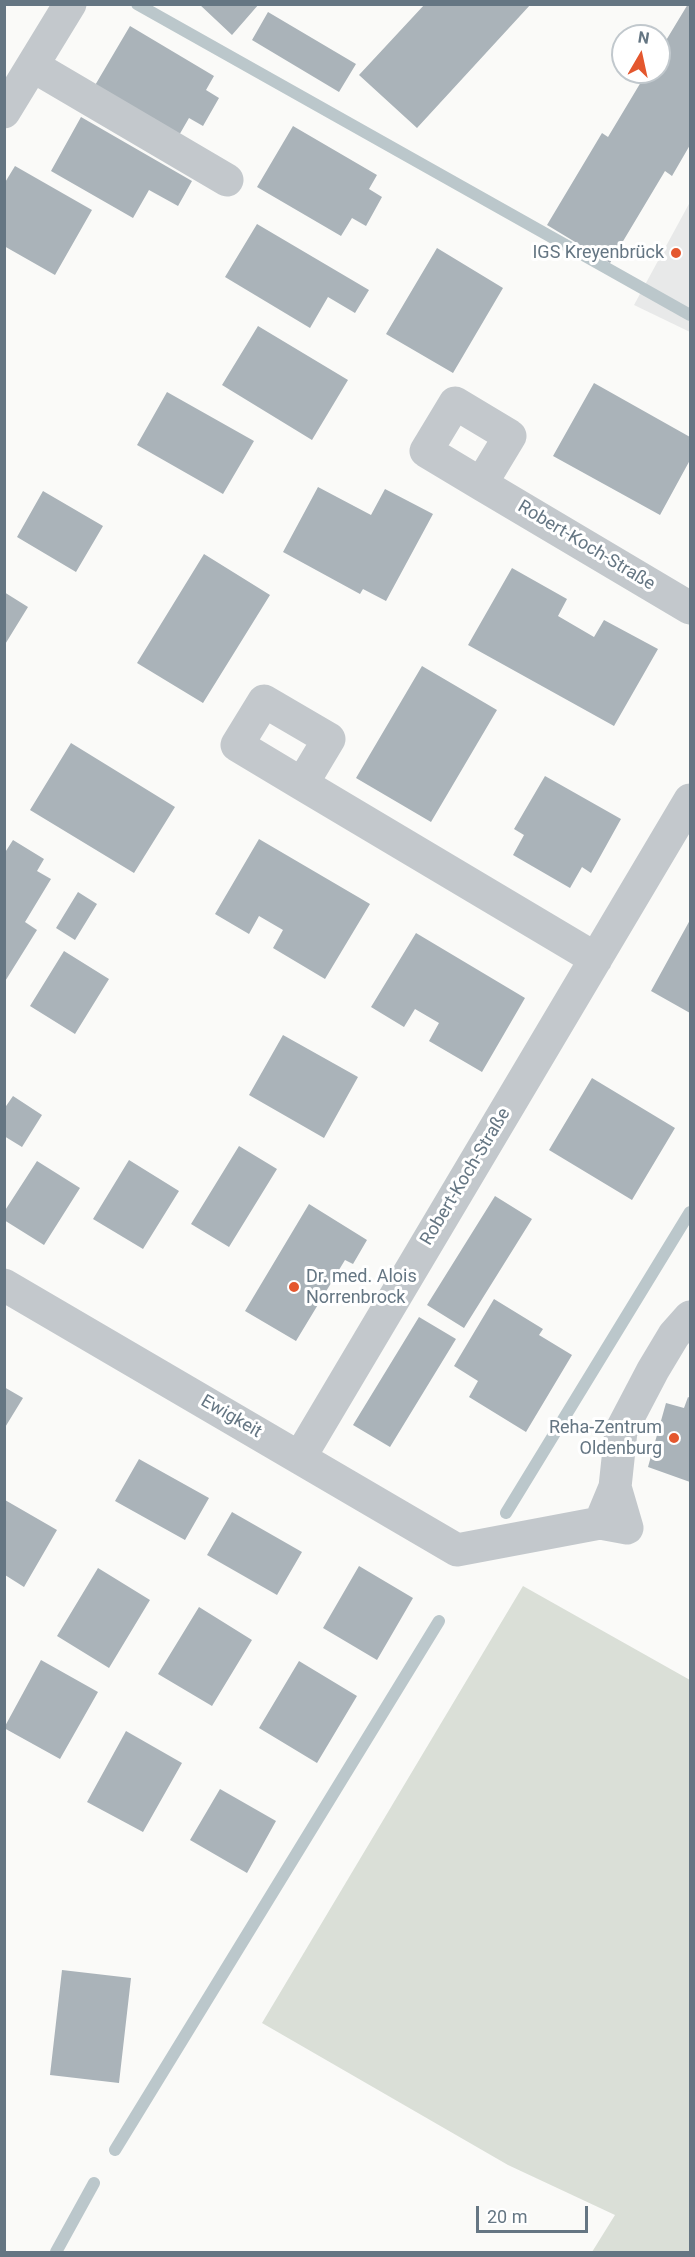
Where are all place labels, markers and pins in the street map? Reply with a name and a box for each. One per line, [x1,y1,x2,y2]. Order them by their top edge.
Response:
place label: IGS Kreyenbrück [532,242,664,264]
marker: IGS Kreyenbrück [669,246,683,260]
place label: Dr. med. Alois Norrenbrock [306,1266,417,1308]
marker: Dr. med. Alois Norrenbrock [287,1280,301,1294]
place label: Reha-Zentrum Oldenburg [549,1417,662,1460]
marker: Reha-Zentrum Oldenburg [667,1431,681,1445]

